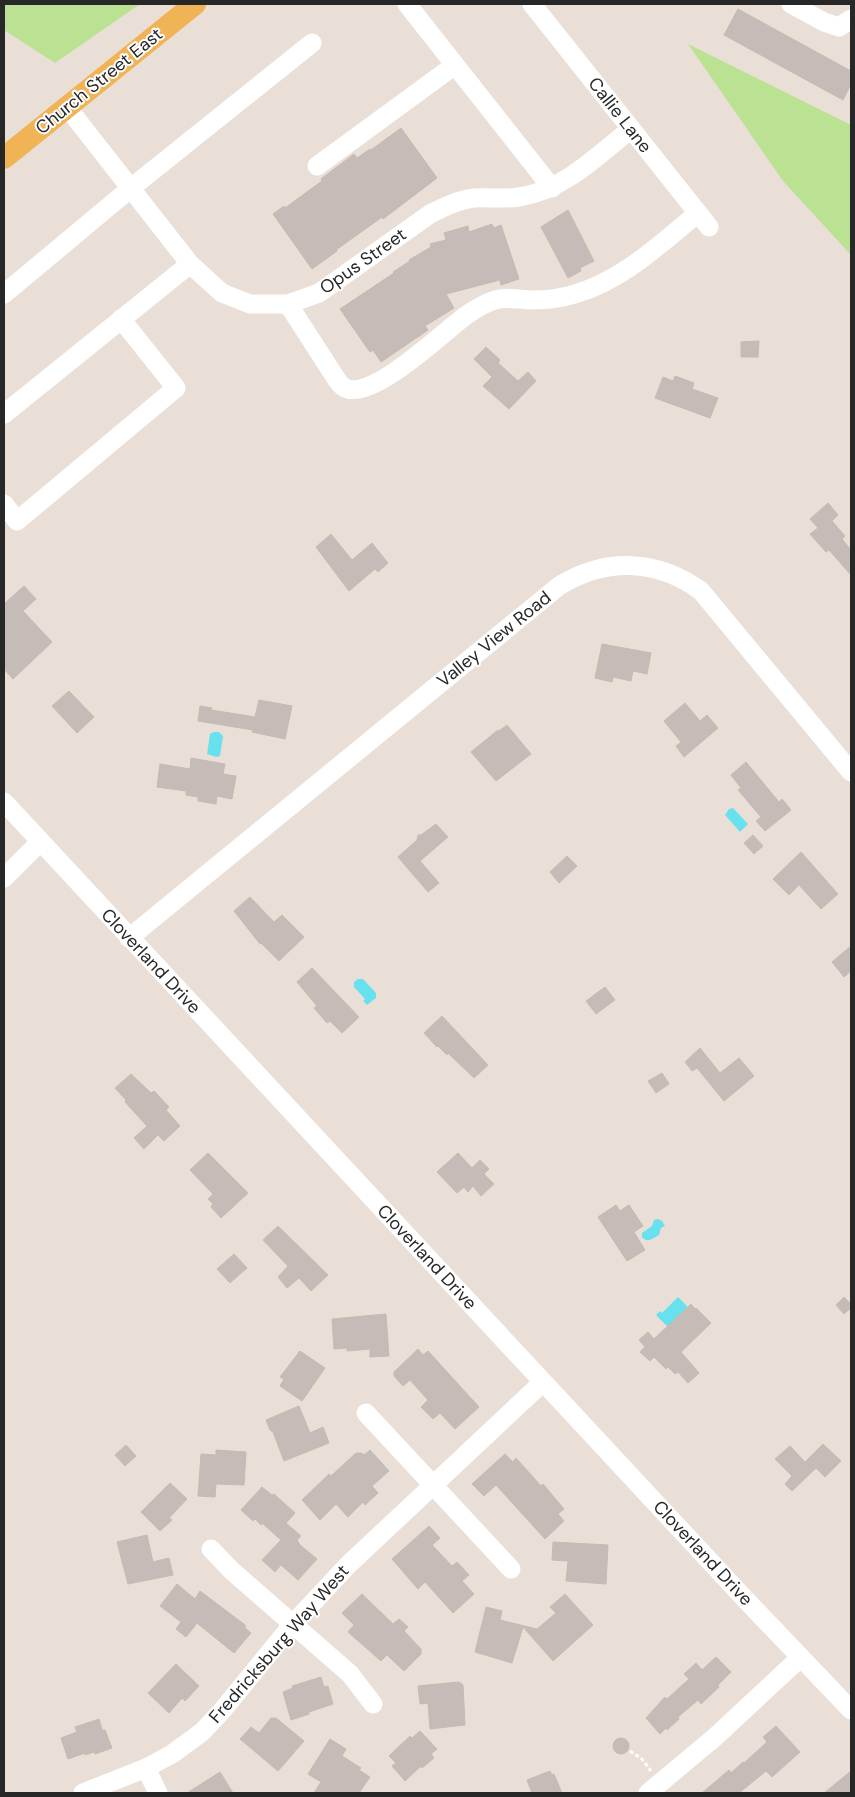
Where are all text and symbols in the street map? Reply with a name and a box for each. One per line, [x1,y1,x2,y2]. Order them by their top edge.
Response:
street label: Church Street East [31,22,167,140]
street label: Callie Lane [583,72,657,158]
street label: Opus Street [315,222,411,300]
street label: Valley View Road [432,586,556,692]
street label: Cloverland Drive [96,903,206,1019]
street label: Cloverland Drive [372,1199,482,1315]
street label: Cloverland Drive [648,1495,758,1611]
street label: Fredricksburg Way West [204,1560,354,1728]

